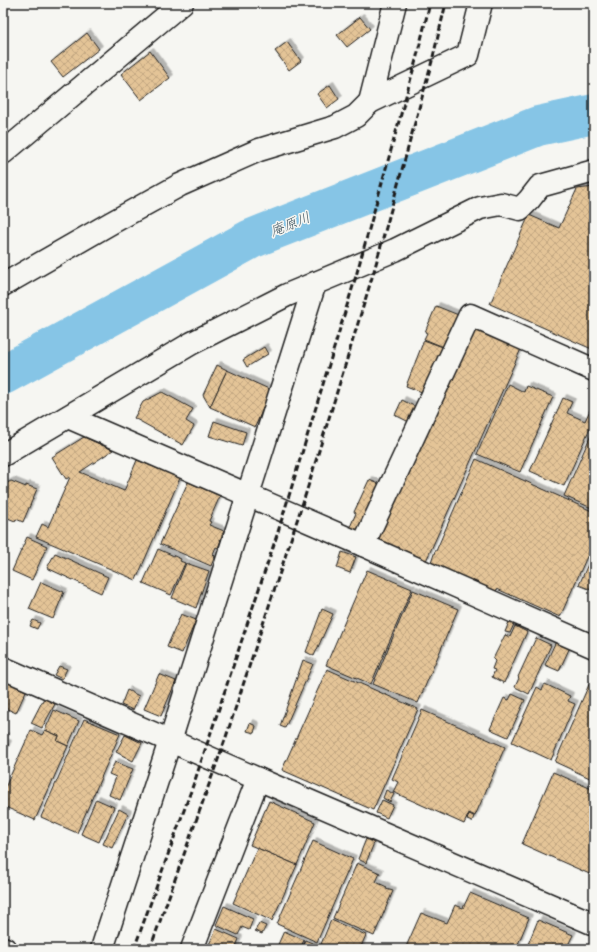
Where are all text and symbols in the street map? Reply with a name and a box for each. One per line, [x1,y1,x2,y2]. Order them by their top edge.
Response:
water label: 庵原川 [266,206,313,241]

